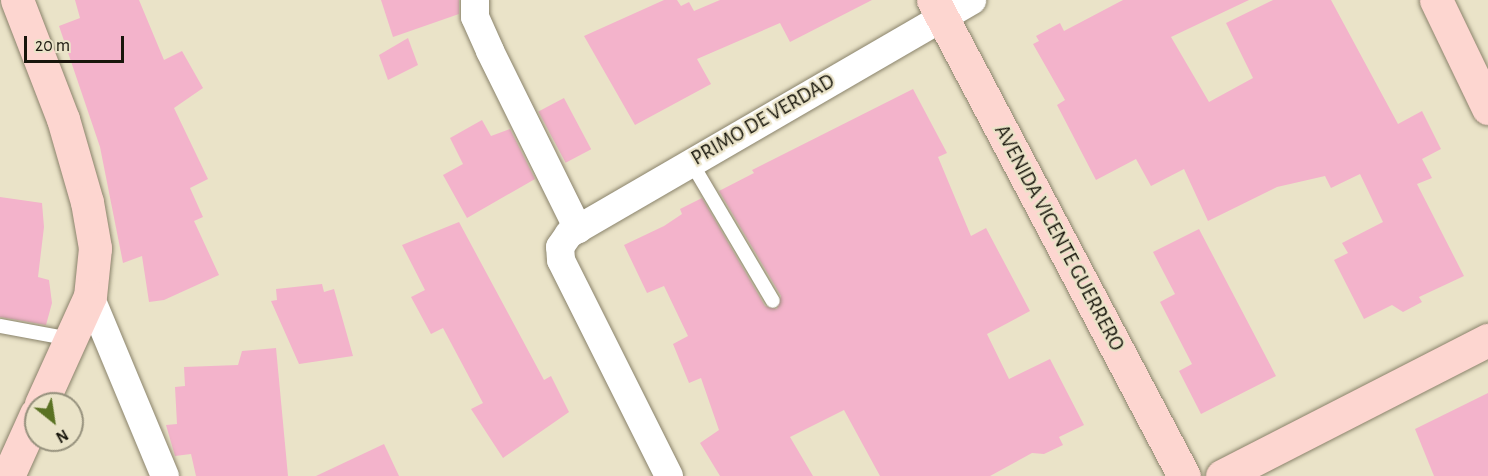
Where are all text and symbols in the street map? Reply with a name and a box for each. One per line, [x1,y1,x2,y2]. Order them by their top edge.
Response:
scale bar [27,24,128,62]
text: 20 m [35,37,70,55]
street label: PRIMO DE VERDAD [687,69,839,171]
street label: AVENIDA VICENTE GUERRERO [989,121,1129,355]
north arrow [24,392,84,452]
text: N [53,426,71,446]

